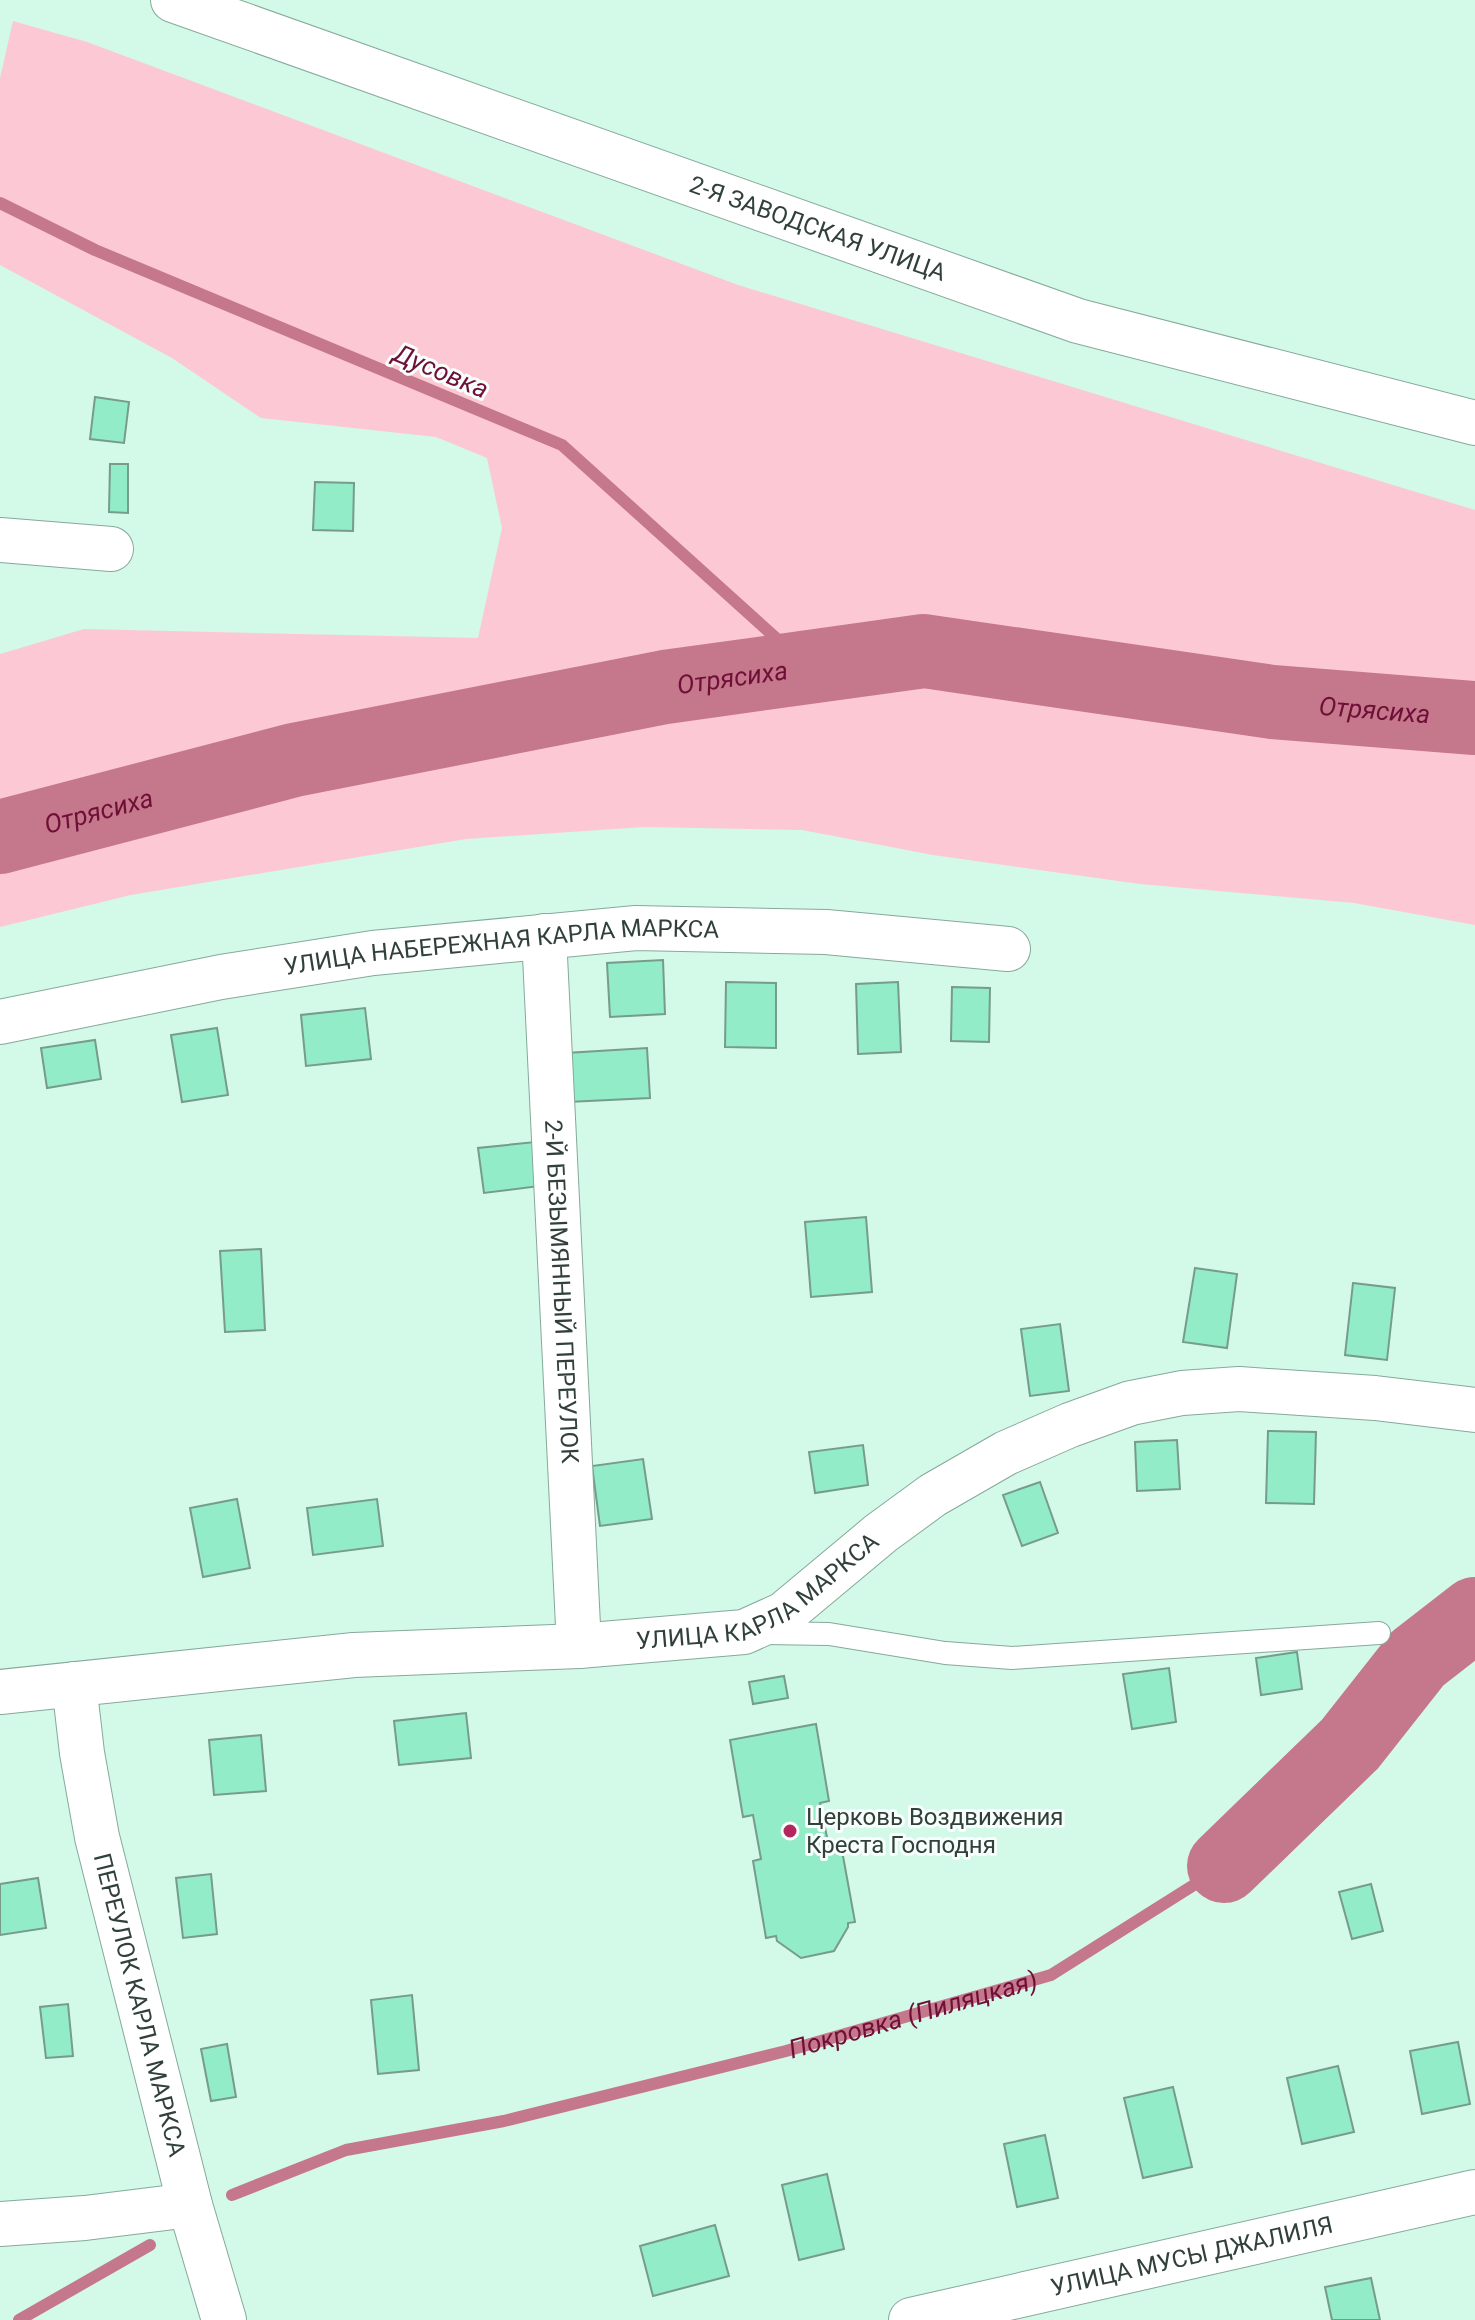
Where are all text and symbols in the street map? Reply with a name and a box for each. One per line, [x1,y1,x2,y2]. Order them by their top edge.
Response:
street label: 2-Я ЗАВОДСКАЯ УЛИЦА [686,170,950,287]
water label: Дусовка [387,337,493,404]
water label: Отрясиха [675,655,790,700]
water label: Отрясиха [1318,691,1431,729]
water label: Отрясиха [41,783,156,840]
street label: УЛИЦА НАБЕРЕЖНАЯ КАРЛА МАРКСА [282,914,720,981]
street label: 2-Й БЕЗЫМЯННЫЙ ПЕРЕУЛОК [539,1119,584,1465]
street label: УЛИЦА КАРЛА МАРКСА [635,1527,884,1655]
place label: Церковь Воздвижения Креста Господня [806,1803,1064,1859]
marker: Церковь Воздвижения Креста Господня [781,1822,799,1840]
street label: ПЕРЕУЛОК КАРЛА МАРКСА [88,1850,191,2160]
water label: Покровка (Пиляцкая) [785,1965,1041,2064]
street label: УЛИЦА МУСЫ ДЖАЛИЛЯ [1048,2211,1336,2302]

